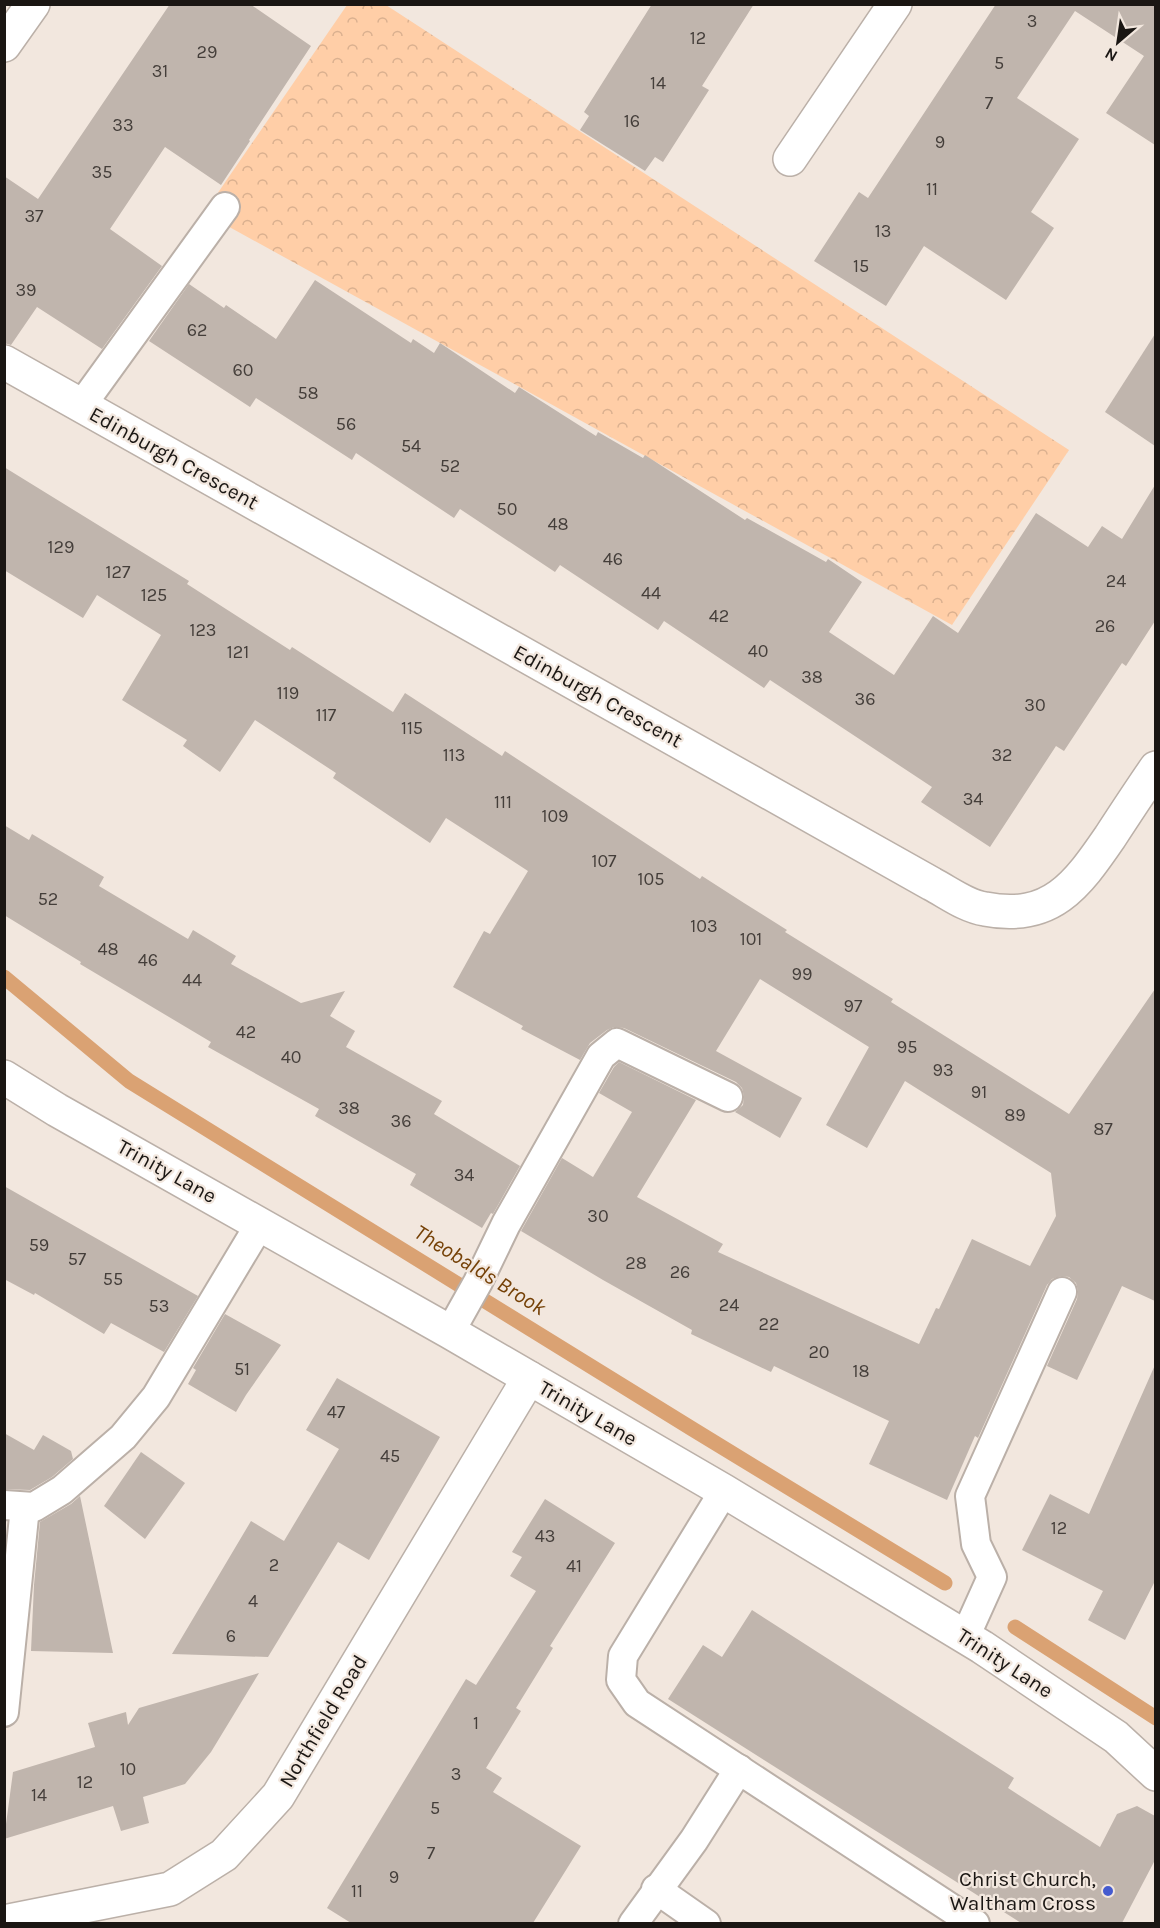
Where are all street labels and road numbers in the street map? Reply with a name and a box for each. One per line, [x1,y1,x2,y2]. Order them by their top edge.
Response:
street label: Edinburgh Crescent [85,402,263,514]
street label: Edinburgh Crescent [509,640,687,752]
street label: Trinity Lane [113,1134,221,1208]
street label: Trinity Lane [535,1375,641,1451]
street label: Trinity Lane [953,1623,1057,1703]
street label: Northfield Road [274,1651,372,1791]

